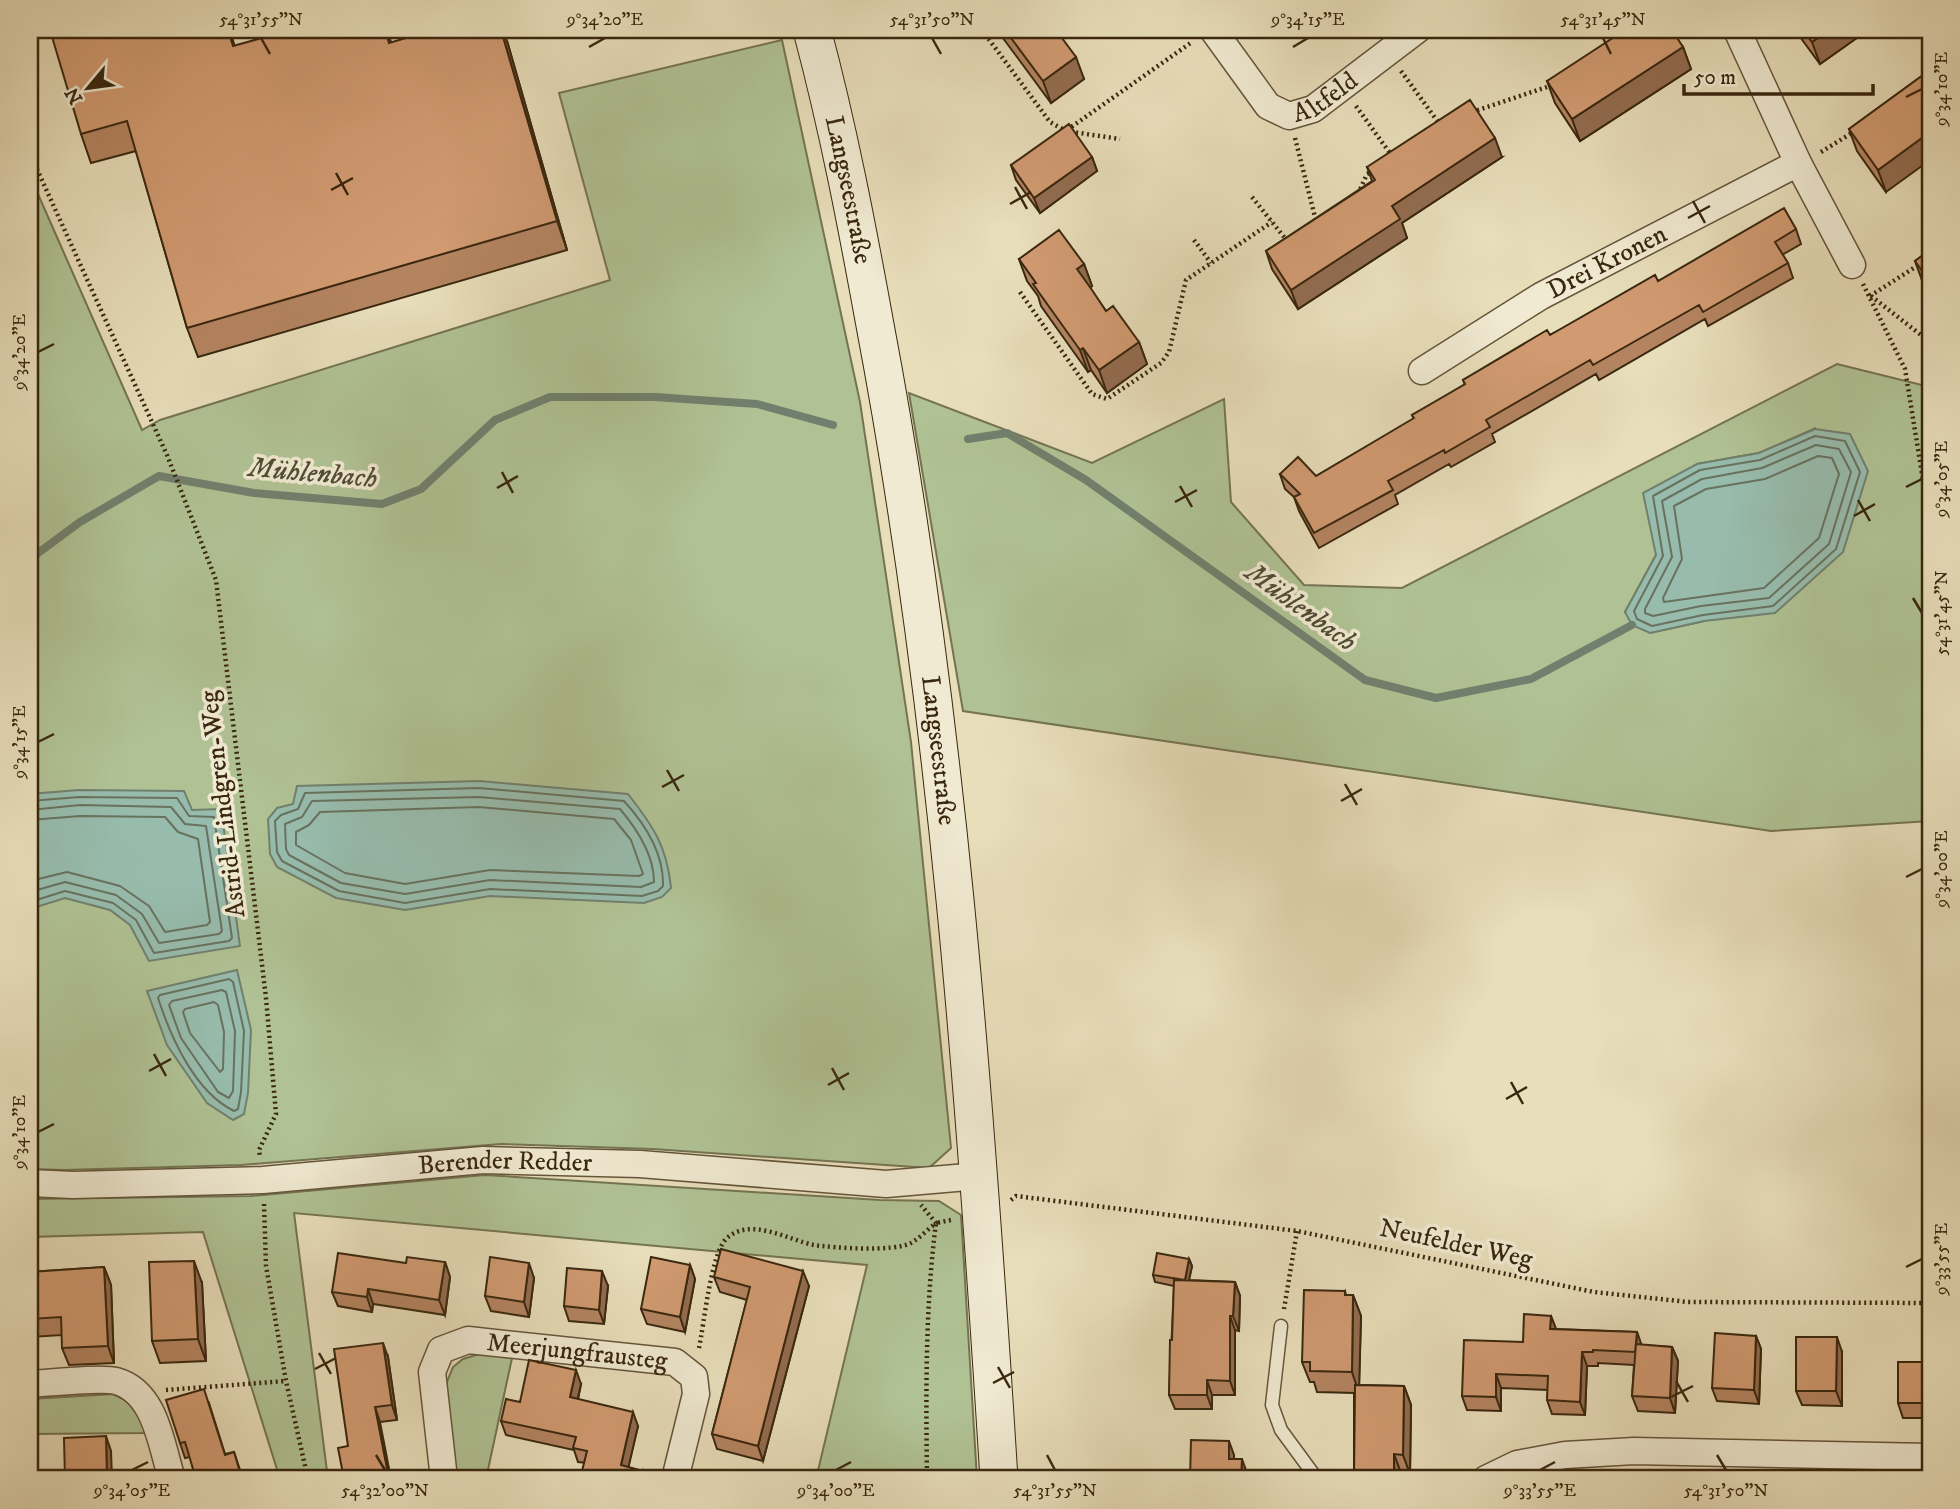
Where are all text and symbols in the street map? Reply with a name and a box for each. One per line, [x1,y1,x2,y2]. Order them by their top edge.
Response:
text: 54°31'55"N [219,9,303,31]
text: 9°34'20"E [566,9,644,31]
text: 54°31'50"N [890,9,974,31]
text: 9°34'15"E [1270,9,1345,31]
text: 54°31'45"N [1561,9,1646,31]
north arrow [52,52,122,122]
scale bar [1684,52,1872,96]
text: 9°34'10"E [1931,52,1953,127]
street label: Altfeld [1289,64,1364,131]
text: 50 m [1694,65,1736,91]
text: N [60,83,88,108]
street label: Langseestraße [817,113,880,267]
street label: Drei Kronen [1541,217,1673,307]
text: 9°34'20"E [9,313,31,391]
text: 9°34'05"E [1931,440,1953,518]
water label: Mühlenbach [245,450,379,496]
water label: Mühlenbach [1237,554,1363,659]
text: 54°31'45"N [1931,570,1953,655]
street label: Langseestraße [914,674,964,827]
street label: Astrid-Lindgren-Weg [193,688,253,919]
text: 9°34'15"E [9,705,31,780]
text: 9°34'00"E [1931,830,1953,909]
text: 9°34'10"E [9,1095,31,1170]
street label: Berender Redder [416,1143,593,1182]
street label: Neufelder Weg [1376,1212,1536,1276]
text: 9°33'55"E [1931,1223,1953,1296]
street label: Meerjungfrausteg [485,1326,670,1378]
text: 9°34'05"E [93,1480,171,1502]
text: 54°32'00"N [341,1480,429,1502]
text: 9°34'00"E [796,1480,875,1502]
text: 54°31'55"N [1013,1480,1097,1502]
text: 9°33'55"E [1503,1480,1576,1502]
text: 54°31'50"N [1684,1480,1768,1502]

